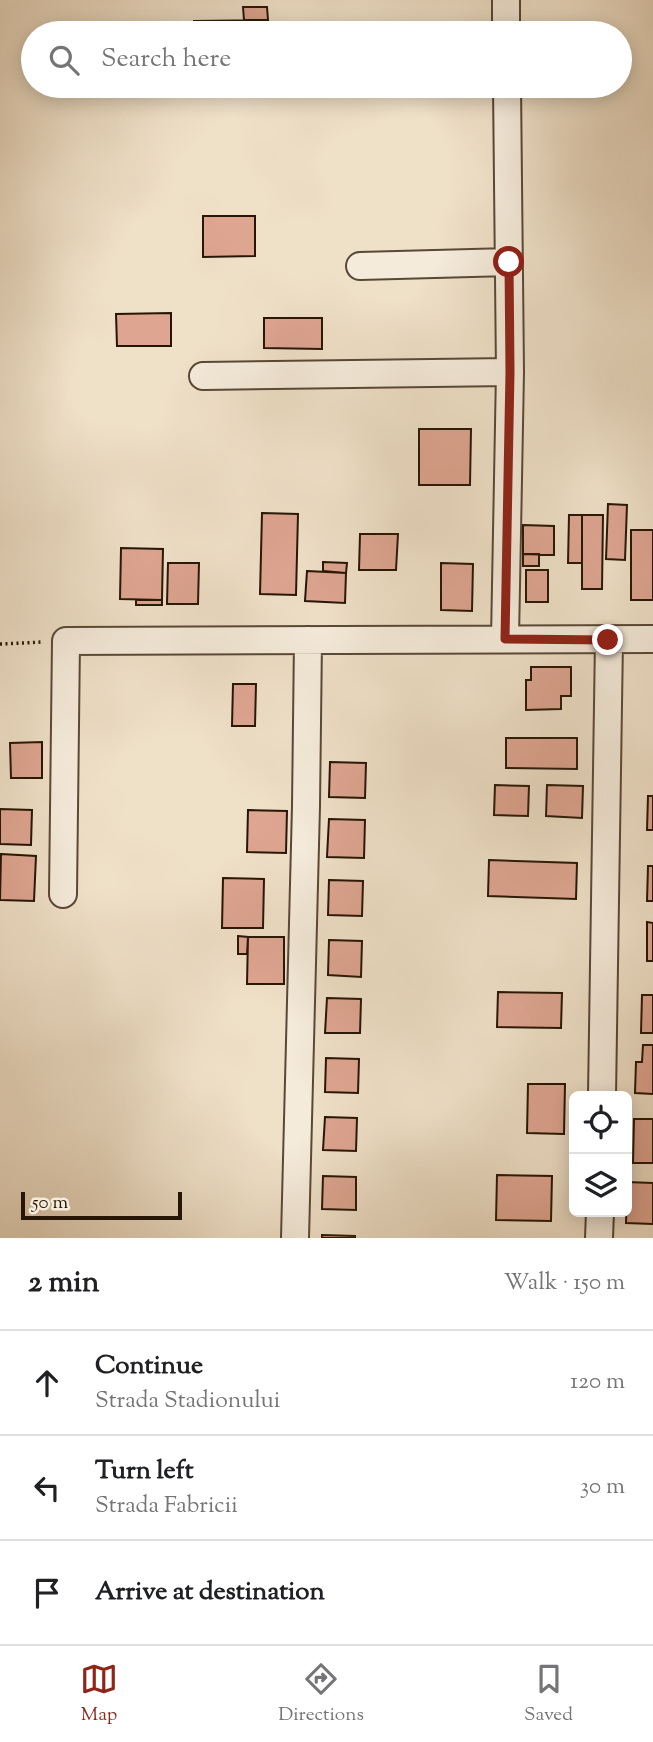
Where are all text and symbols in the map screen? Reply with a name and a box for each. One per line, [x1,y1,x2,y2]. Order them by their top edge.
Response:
search box [21,21,632,98]
icon: search [45,41,83,79]
text: Search here [101,41,231,78]
route start [493,246,524,277]
route end [592,624,623,655]
map controls [569,1091,632,1217]
button: locate [569,1091,632,1154]
button: layers [569,1154,632,1217]
scale bar [21,1189,182,1221]
text: 50 m [32,1190,68,1217]
text: 2 min [28,1262,100,1305]
text: Walk · 150 m [504,1267,625,1300]
text: Continue [95,1348,203,1385]
icon: ahead [28,1364,66,1402]
text: 120 m [570,1366,625,1399]
text: Strada Stadionului [95,1385,280,1418]
text: Turn left [95,1453,194,1490]
icon: left [28,1469,66,1507]
text: 30 m [580,1471,625,1504]
text: Strada Fabricii [95,1490,238,1523]
icon: arrive [28,1574,66,1612]
text: Arrive at destination [95,1574,325,1611]
tab: Map [80,1660,118,1729]
tab: Directions [278,1660,364,1729]
tab: Saved [524,1660,573,1729]

